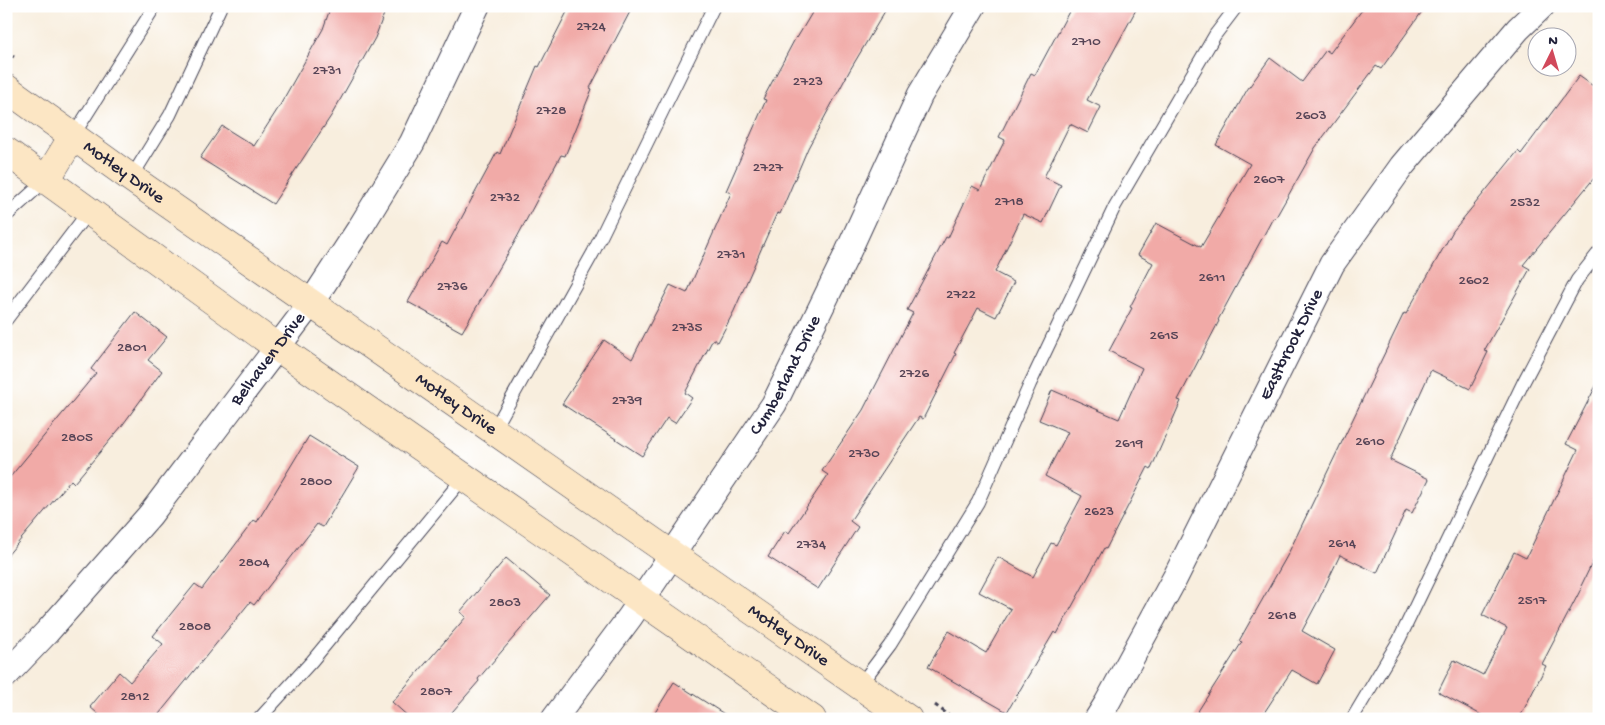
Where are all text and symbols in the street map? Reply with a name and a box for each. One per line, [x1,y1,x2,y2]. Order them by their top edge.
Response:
house number: 2724 [576,18,606,36]
north arrow [1528,28,1578,78]
house number: 2710 [1071,33,1101,51]
text: N [1548,33,1558,50]
house number: 2731 [313,62,342,80]
house number: 2723 [793,73,823,91]
house number: 2728 [536,102,566,120]
house number: 2603 [1295,107,1327,125]
street label: Motley Drive [79,136,169,209]
house number: 2727 [753,159,784,177]
house number: 2607 [1253,171,1286,189]
house number: 2732 [490,189,520,207]
house number: 2718 [994,193,1024,211]
house number: 2532 [1510,194,1540,212]
house number: 2731 [717,246,746,264]
house number: 2611 [1198,269,1226,287]
house number: 2602 [1459,272,1489,290]
house number: 2736 [437,278,468,296]
street label: Eastbrook Drive [1255,285,1328,404]
house number: 2722 [946,286,976,304]
street label: Belhaven Drive [226,308,311,411]
street label: Cumberland Drive [745,311,826,439]
house number: 2735 [672,319,703,337]
house number: 2615 [1150,327,1179,345]
house number: 2801 [117,339,147,357]
house number: 2726 [899,365,929,383]
street label: Motley Drive [411,369,501,440]
house number: 2739 [612,392,643,410]
house number: 2805 [61,429,93,447]
house number: 2610 [1355,433,1385,451]
house number: 2619 [1115,435,1144,453]
house number: 2730 [848,445,880,463]
house number: 2800 [300,473,333,491]
house number: 2623 [1084,503,1114,521]
house number: 2614 [1328,535,1356,553]
house number: 2734 [796,536,826,554]
house number: 2804 [238,554,270,572]
house number: 2517 [1517,592,1548,610]
house number: 2803 [489,594,521,612]
street label: Motley Drive [743,600,834,672]
house number: 2618 [1267,607,1297,625]
house number: 2808 [179,618,211,636]
house number: 2807 [420,683,453,701]
house number: 2812 [121,688,149,706]

